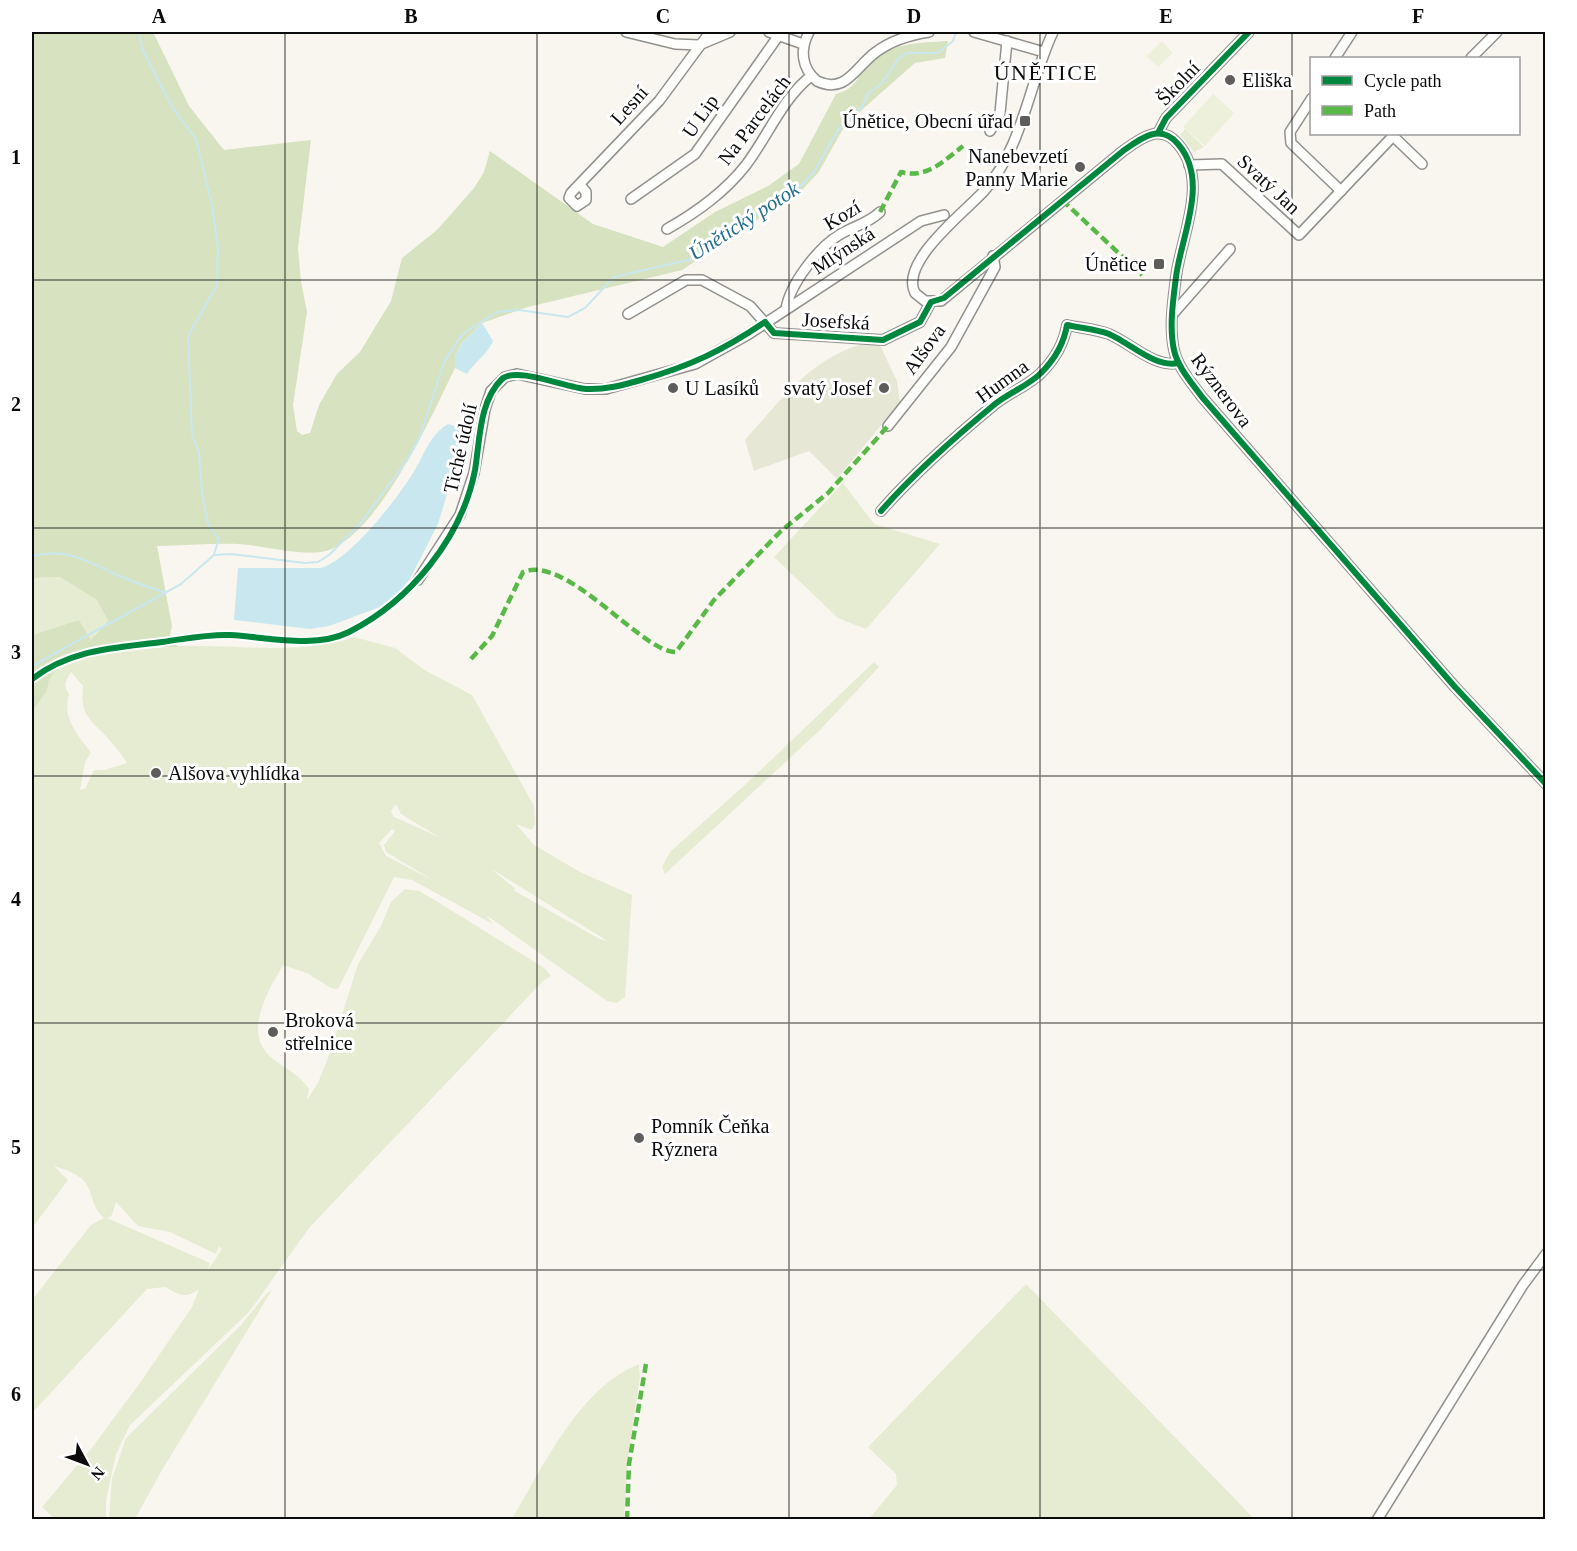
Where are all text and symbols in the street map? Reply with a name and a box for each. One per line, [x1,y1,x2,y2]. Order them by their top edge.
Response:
text: A [152,5,167,27]
text: B [404,5,418,27]
text: C [656,5,670,27]
text: D [907,5,921,27]
text: E [1159,5,1173,27]
text: F [1412,5,1424,27]
street label: Školní [1151,56,1204,109]
legend [1310,57,1520,135]
district label: ÚNĚTICE [994,60,1098,85]
place label: Eliška [1242,69,1292,91]
street label: Na Parcelách [713,71,795,169]
text: Cycle path [1364,71,1441,91]
marker: Eliška [1223,73,1237,87]
street label: Lesní [606,81,652,129]
street label: U Lip [677,90,723,142]
text: Path [1364,101,1396,121]
place label: Únětice, Obecní úřad [843,109,1013,132]
marker: Únětice, Obecní úřad [1018,114,1032,128]
place label: Nanebevzetí Panny Marie [965,145,1068,191]
text: 1 [11,146,21,168]
street label: Svatý Jan [1233,150,1305,219]
marker: Nanebevzetí Panny Marie [1073,160,1087,174]
water label: Únětický potok [684,176,804,266]
street label: Kozí [820,195,865,234]
street label: Mlýnská [808,222,879,279]
place label: Únětice [1085,252,1147,275]
marker: Únětice [1152,257,1166,271]
street label: Josefská [802,308,871,334]
street label: Alšova [898,320,950,378]
street label: Rýznerova [1186,349,1257,432]
street label: Humna [972,355,1032,407]
place label: U Lasíků [685,377,759,399]
place label: svatý Josef [784,377,872,400]
marker: U Lasíků [666,381,680,395]
marker: svatý Josef [877,381,891,395]
text: 2 [11,393,21,415]
street label: Tiché údolí [439,401,481,495]
text: 3 [11,641,21,663]
place label: Alšova vyhlídka [168,762,300,785]
marker: Alšova vyhlídka [149,766,163,780]
text: 4 [11,888,21,910]
place label: Broková střelnice [285,1009,354,1054]
marker: Broková střelnice [266,1025,280,1039]
place label: Pomník Čeňka Rýznera [651,1114,769,1161]
marker: Pomník Čeňka Rýznera [632,1131,646,1145]
text: 5 [11,1136,21,1158]
text: 6 [11,1383,21,1405]
north arrow [57,1434,117,1494]
text: N [87,1464,108,1484]

